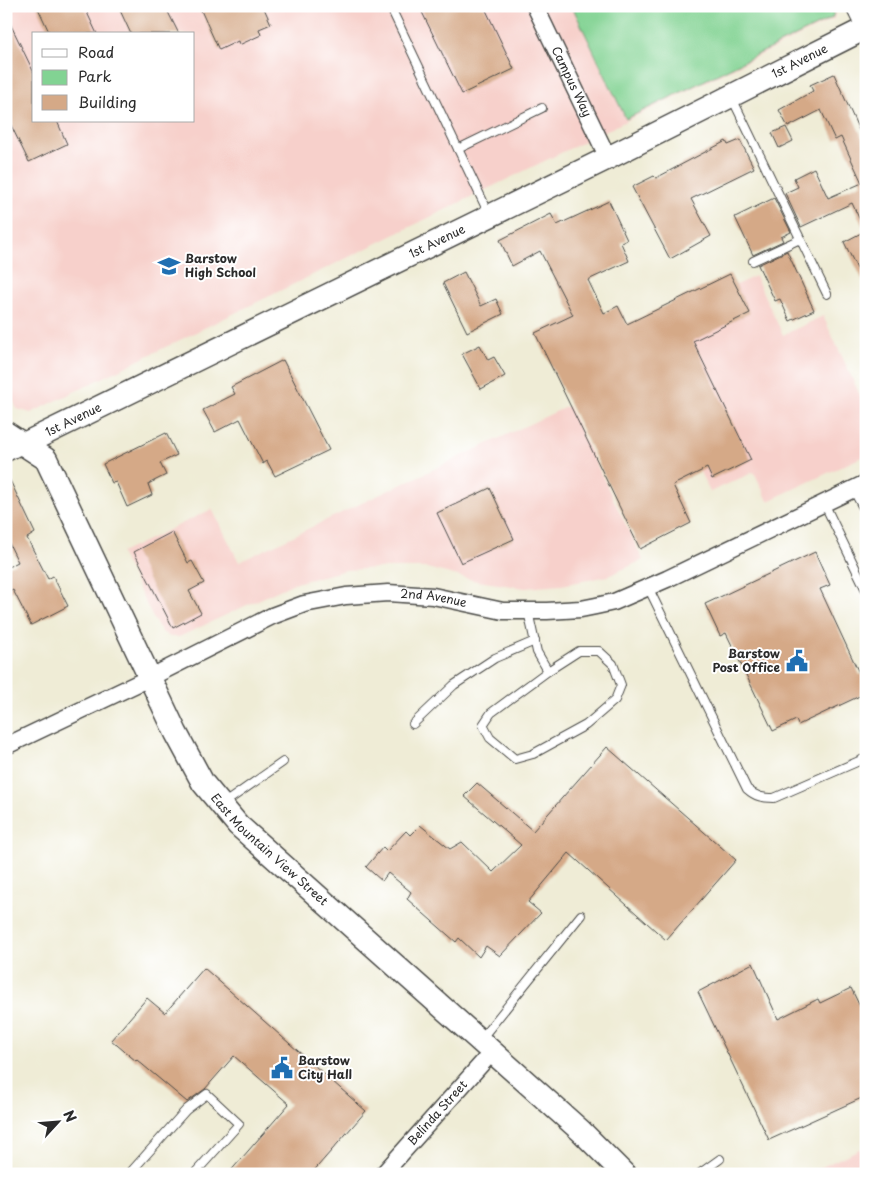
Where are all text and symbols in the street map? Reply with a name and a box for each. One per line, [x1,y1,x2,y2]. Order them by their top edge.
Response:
legend [32,32,195,122]
street label: 1st Avenue [768,39,831,82]
text: Road [78,40,114,63]
street label: Campus Way [548,43,597,120]
text: Park [78,64,112,87]
text: Building [78,90,137,113]
street label: 1st Avenue [406,219,468,262]
place label: Barstow High School [185,249,256,281]
school or university icon: Barstow High School [156,253,182,279]
street label: 1st Avenue [42,397,104,440]
street label: 2nd Avenue [400,584,469,611]
place label: Barstow Post Office [713,644,780,676]
public building icon: Barstow Post Office [784,648,810,674]
street label: East Mountain View Street [207,789,332,909]
place label: Barstow City Hall [298,1051,352,1083]
public building icon: Barstow City Hall [269,1055,295,1081]
street label: Belinda Street [403,1076,471,1149]
north arrow [32,1098,82,1148]
text: N [58,1106,82,1126]

